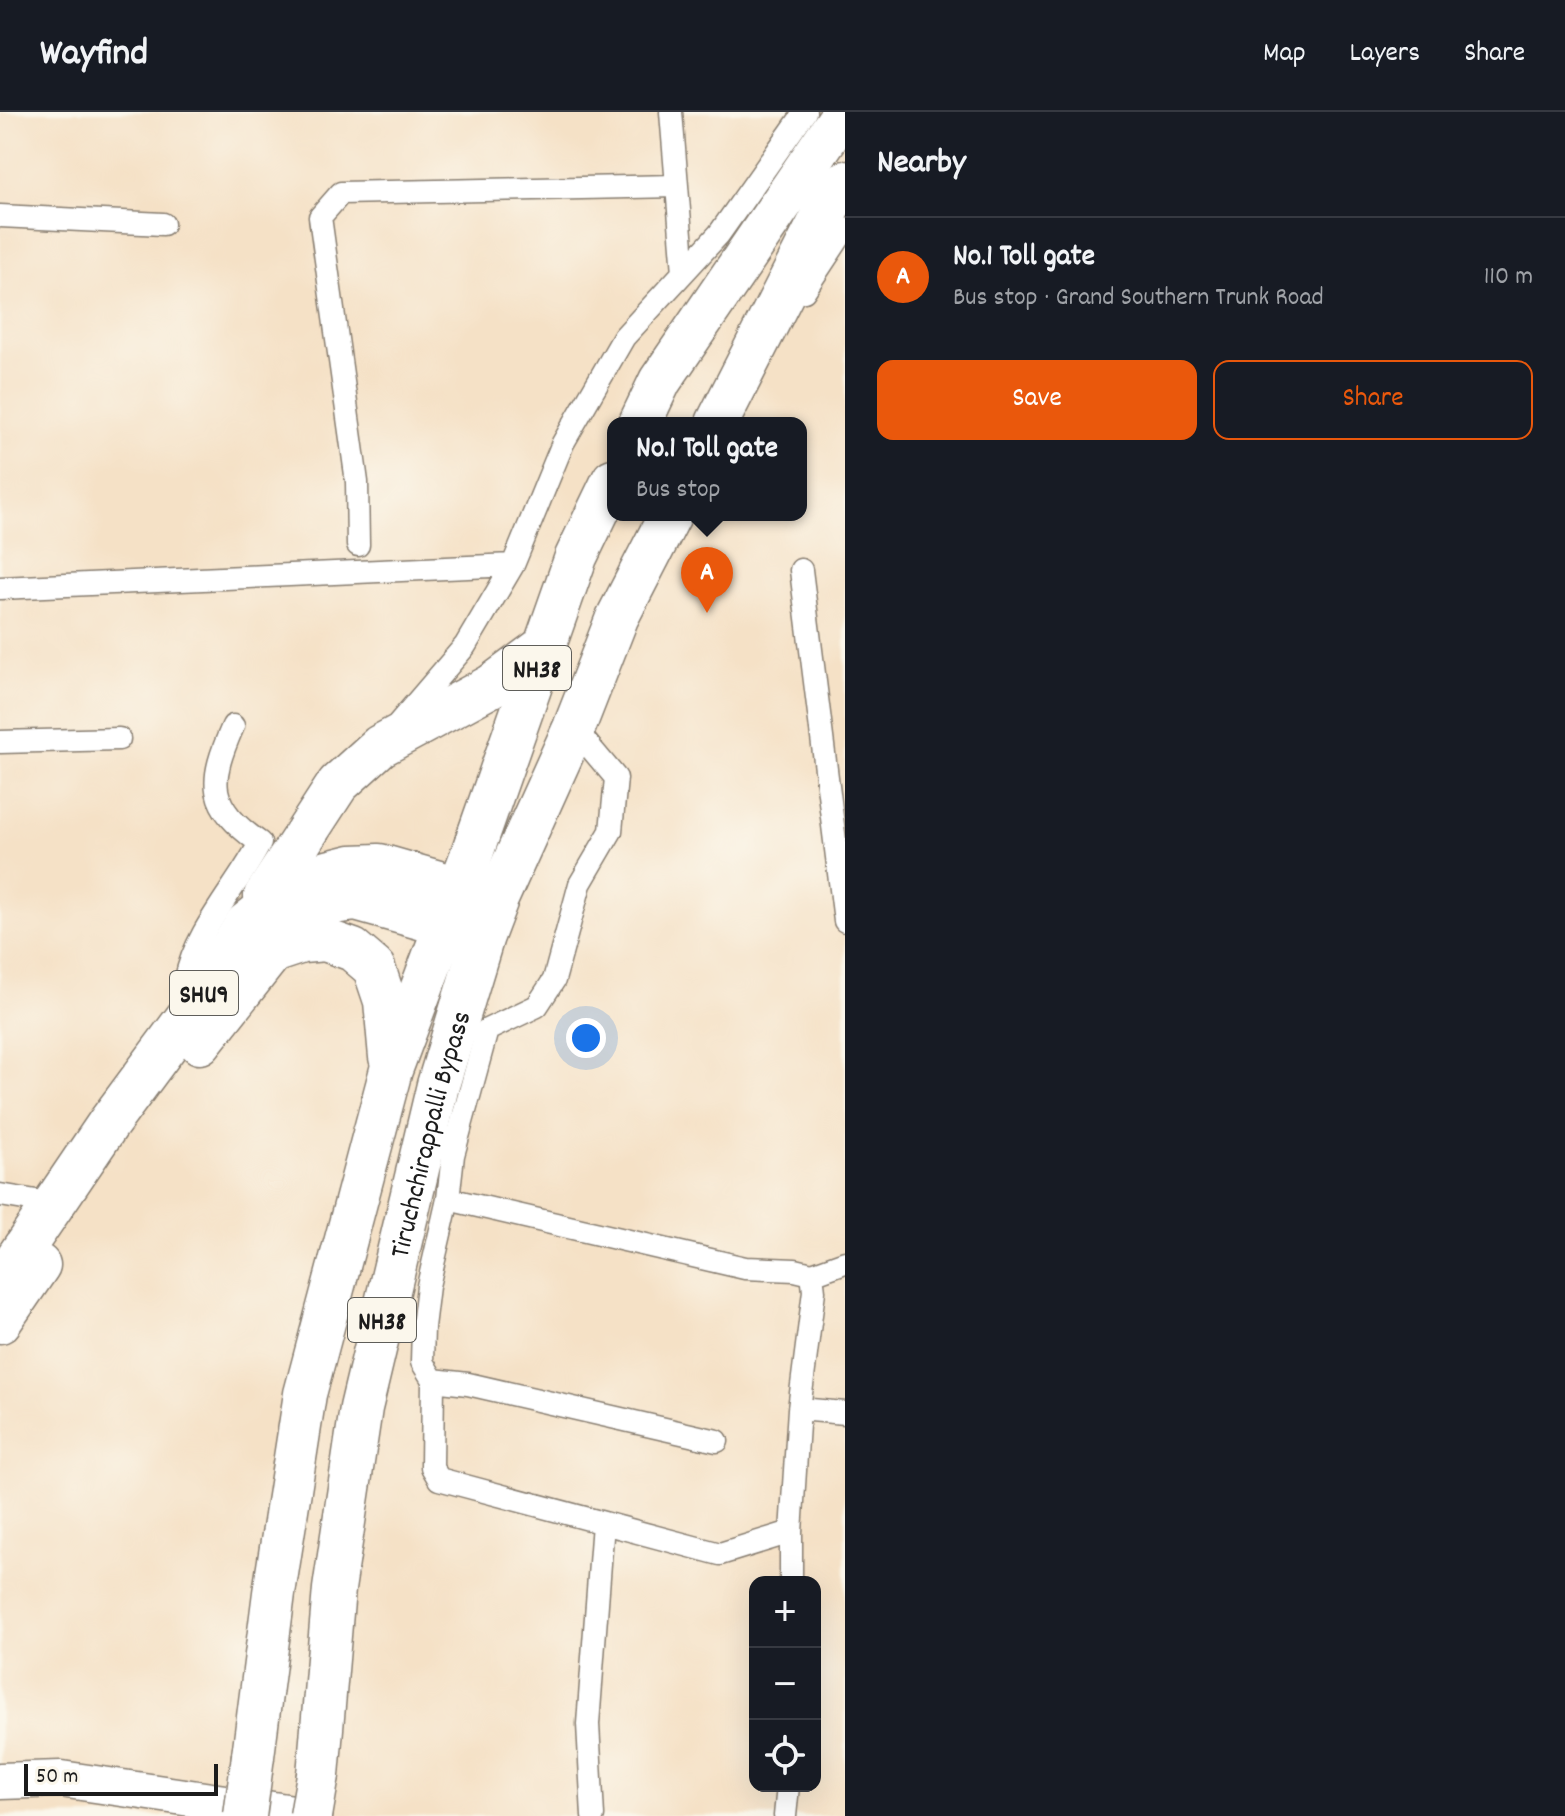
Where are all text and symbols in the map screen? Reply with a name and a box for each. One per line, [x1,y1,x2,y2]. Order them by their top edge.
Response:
text: Wayfind [40,28,148,83]
text: Map [1263,35,1306,75]
text: Layers [1350,35,1420,75]
text: Share [1464,35,1525,75]
text: Nearby [877,140,966,189]
text: No.1 Toll gate [953,237,1095,280]
text: A [896,259,910,296]
text: 110 m [1484,259,1533,296]
text: Bus stop · Grand Southern Trunk Road [953,280,1324,317]
button: Save [877,360,1197,440]
button: Share [1213,360,1533,440]
popup [607,417,807,521]
text: No.1 Toll gate [636,429,778,472]
text: Bus stop [636,472,721,509]
pin: A [681,547,733,613]
road number: NH38 [503,646,571,690]
road number: SHU9 [170,971,238,1015]
street label: Tiruchchirappalli Bypass [382,1007,484,1263]
your location [566,1018,606,1058]
road number: NH38 [348,1298,416,1342]
map controls [749,1576,821,1792]
button: + [749,1576,821,1648]
button: − [749,1648,821,1720]
button: locate [749,1720,821,1792]
scale bar [24,1760,218,1796]
text: 50 m [36,1762,78,1793]

